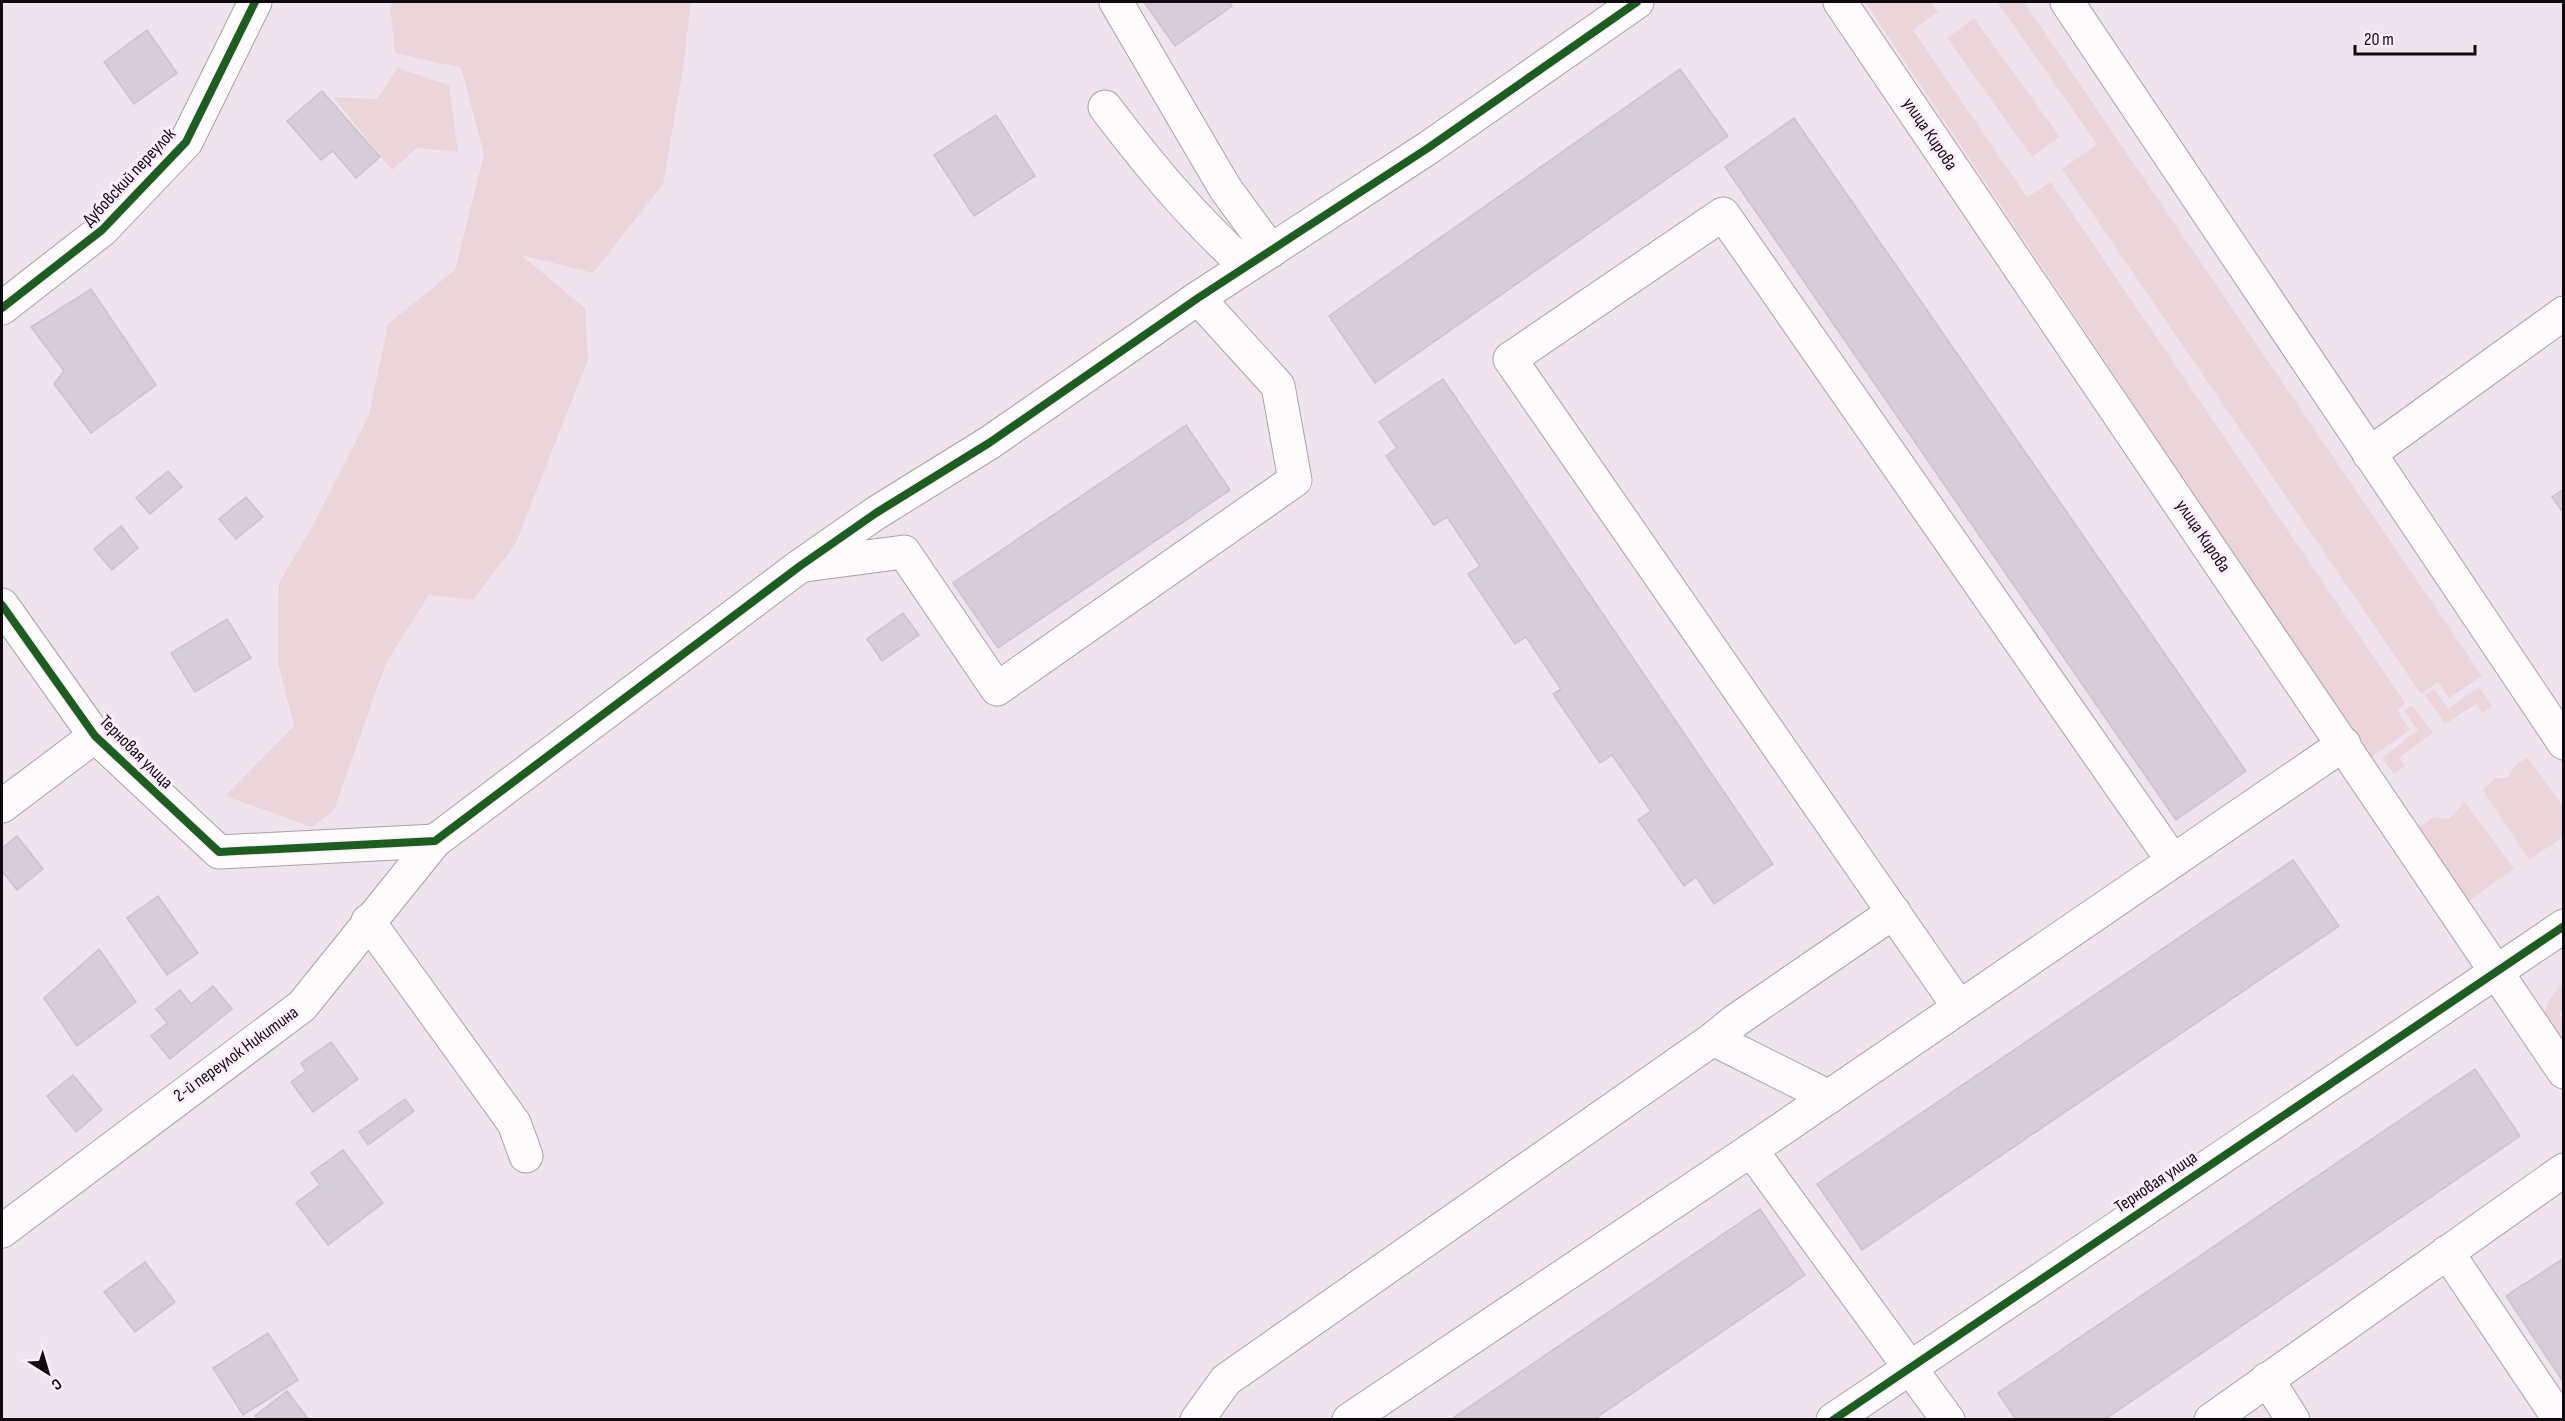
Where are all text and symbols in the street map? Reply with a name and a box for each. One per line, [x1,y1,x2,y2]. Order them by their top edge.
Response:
scale bar [2355,18,2475,56]
text: 20 m [2364,29,2394,50]
street label: улица Кирова [1898,94,1962,174]
street label: Дубовский переулок [78,123,180,231]
street label: улица Кирова [2171,496,2235,576]
street label: Терновая улица [95,711,177,793]
street label: 2-й переулок Никитина [170,1002,302,1106]
street label: Терновая улица [2111,1147,2201,1217]
north arrow [18,1343,78,1403]
text: С [47,1374,65,1394]

